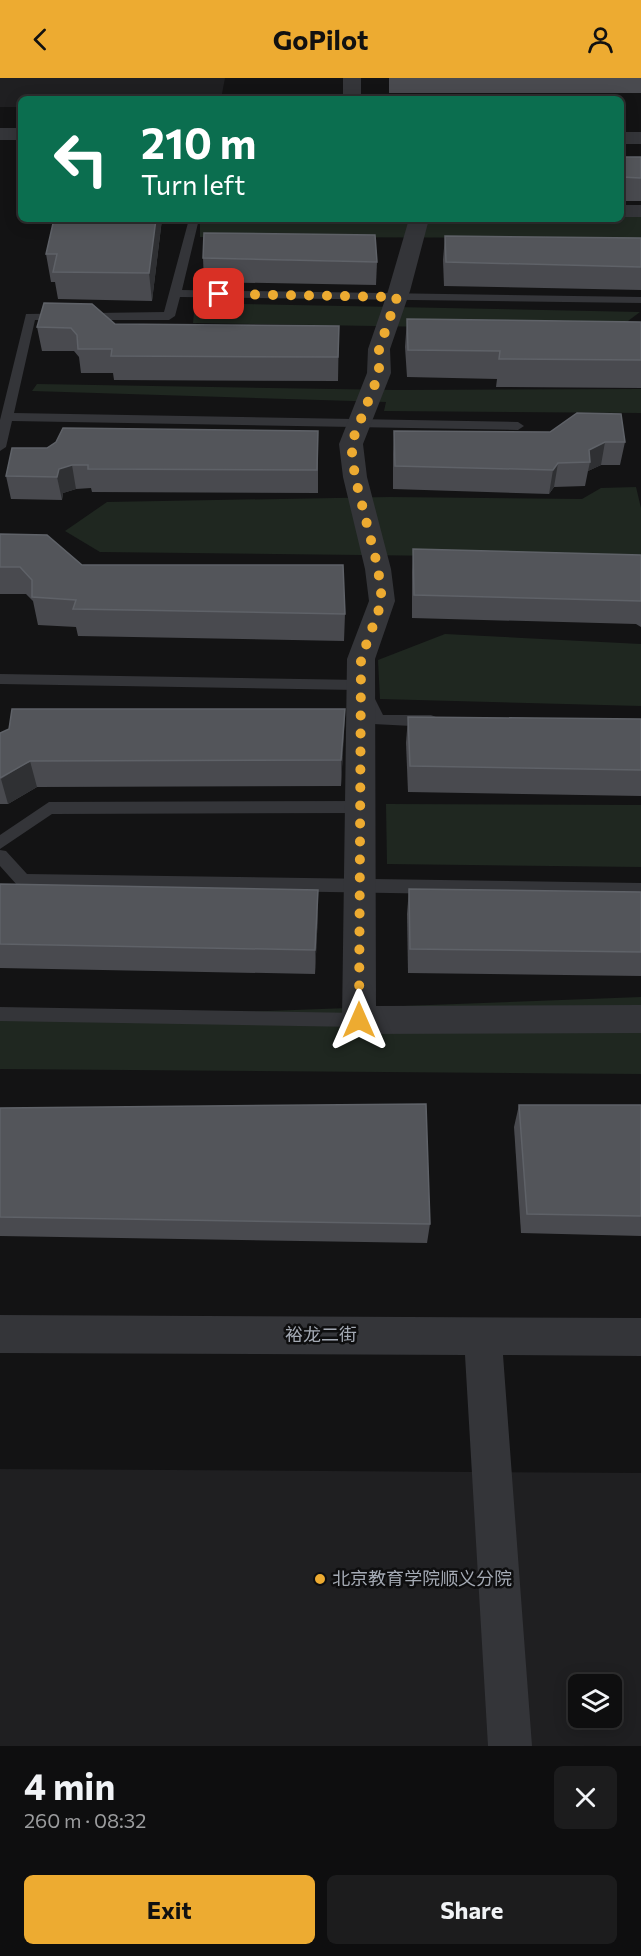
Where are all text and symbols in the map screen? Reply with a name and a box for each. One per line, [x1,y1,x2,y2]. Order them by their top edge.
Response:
icon: back [24,23,57,56]
text: GoPilot [273,23,368,56]
icon: person [584,23,617,56]
text: 210 m [141,116,256,168]
icon: left [42,120,120,198]
text: Turn left [141,168,245,201]
pin [193,268,244,319]
icon: arrive [202,277,235,310]
position arrow [327,988,391,1052]
street label: 裕龙二街 [285,1323,357,1345]
place label: 北京教育学院顺义分院 [332,1567,512,1589]
marker: 北京教育学院顺义分院 [313,1572,327,1586]
map controls [568,1674,622,1728]
button: layers [568,1674,622,1728]
text: 4 min [24,1763,115,1807]
button: close [554,1766,617,1829]
text: 260 m · 08:32 [24,1808,146,1832]
button: Exit [24,1875,315,1944]
button: Share [327,1875,617,1944]

